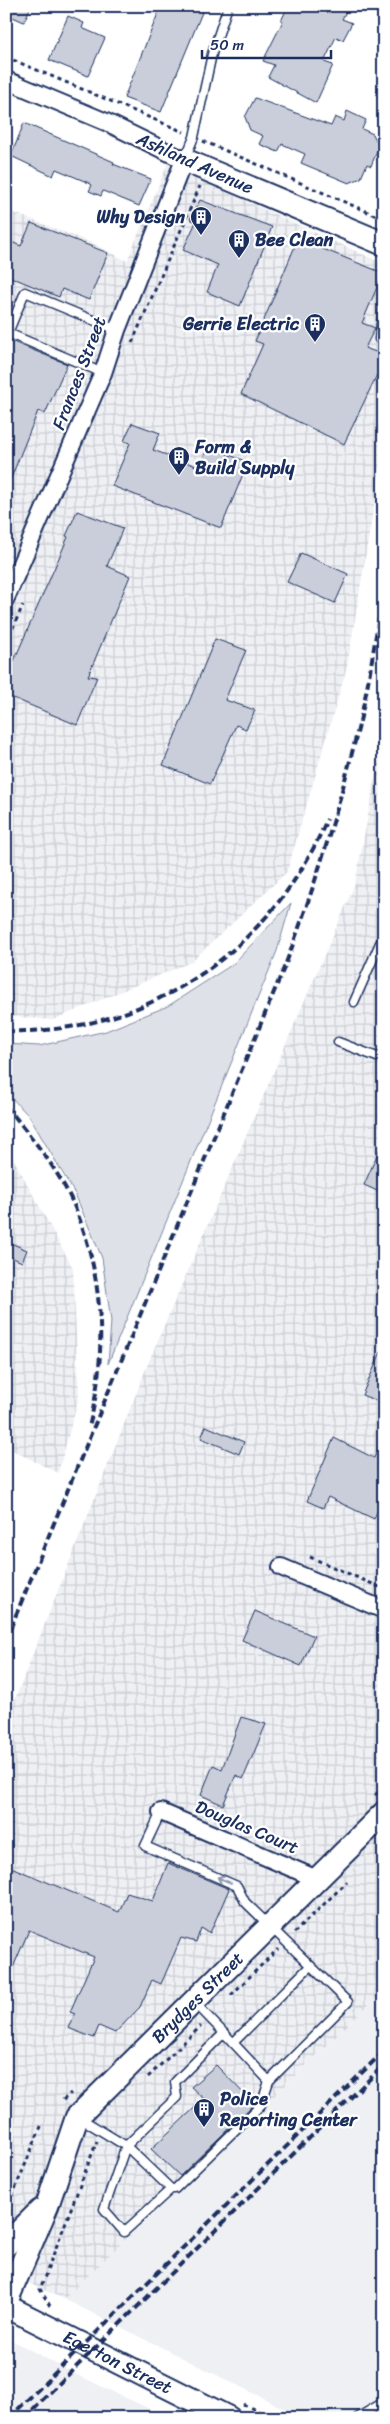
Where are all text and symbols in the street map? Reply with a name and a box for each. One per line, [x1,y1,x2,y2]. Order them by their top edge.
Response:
scale bar [202,28,331,60]
text: 50 m [210,32,245,58]
street label: Ashland Avenue [130,122,259,203]
place label: Why Design [97,201,185,233]
building icon: Why Design [189,205,213,236]
place label: Bee Clean [255,224,334,256]
building icon: Bee Clean [227,228,251,259]
place label: Gerrie Electric [182,308,300,340]
street label: Frances Street [43,311,115,435]
building icon: Gerrie Electric [303,312,327,343]
place label: Form & Build Supply [194,431,295,484]
building icon: Form & Build Supply [167,445,191,476]
street label: Douglas Court [190,1791,304,1863]
one-way arrow [217,1875,232,1885]
street label: Brydges Street [143,1944,252,2051]
place label: Police Reporting Center [219,2083,358,2136]
building icon: Police Reporting Center [192,2097,216,2128]
street label: Egerton Street [57,2321,178,2403]

